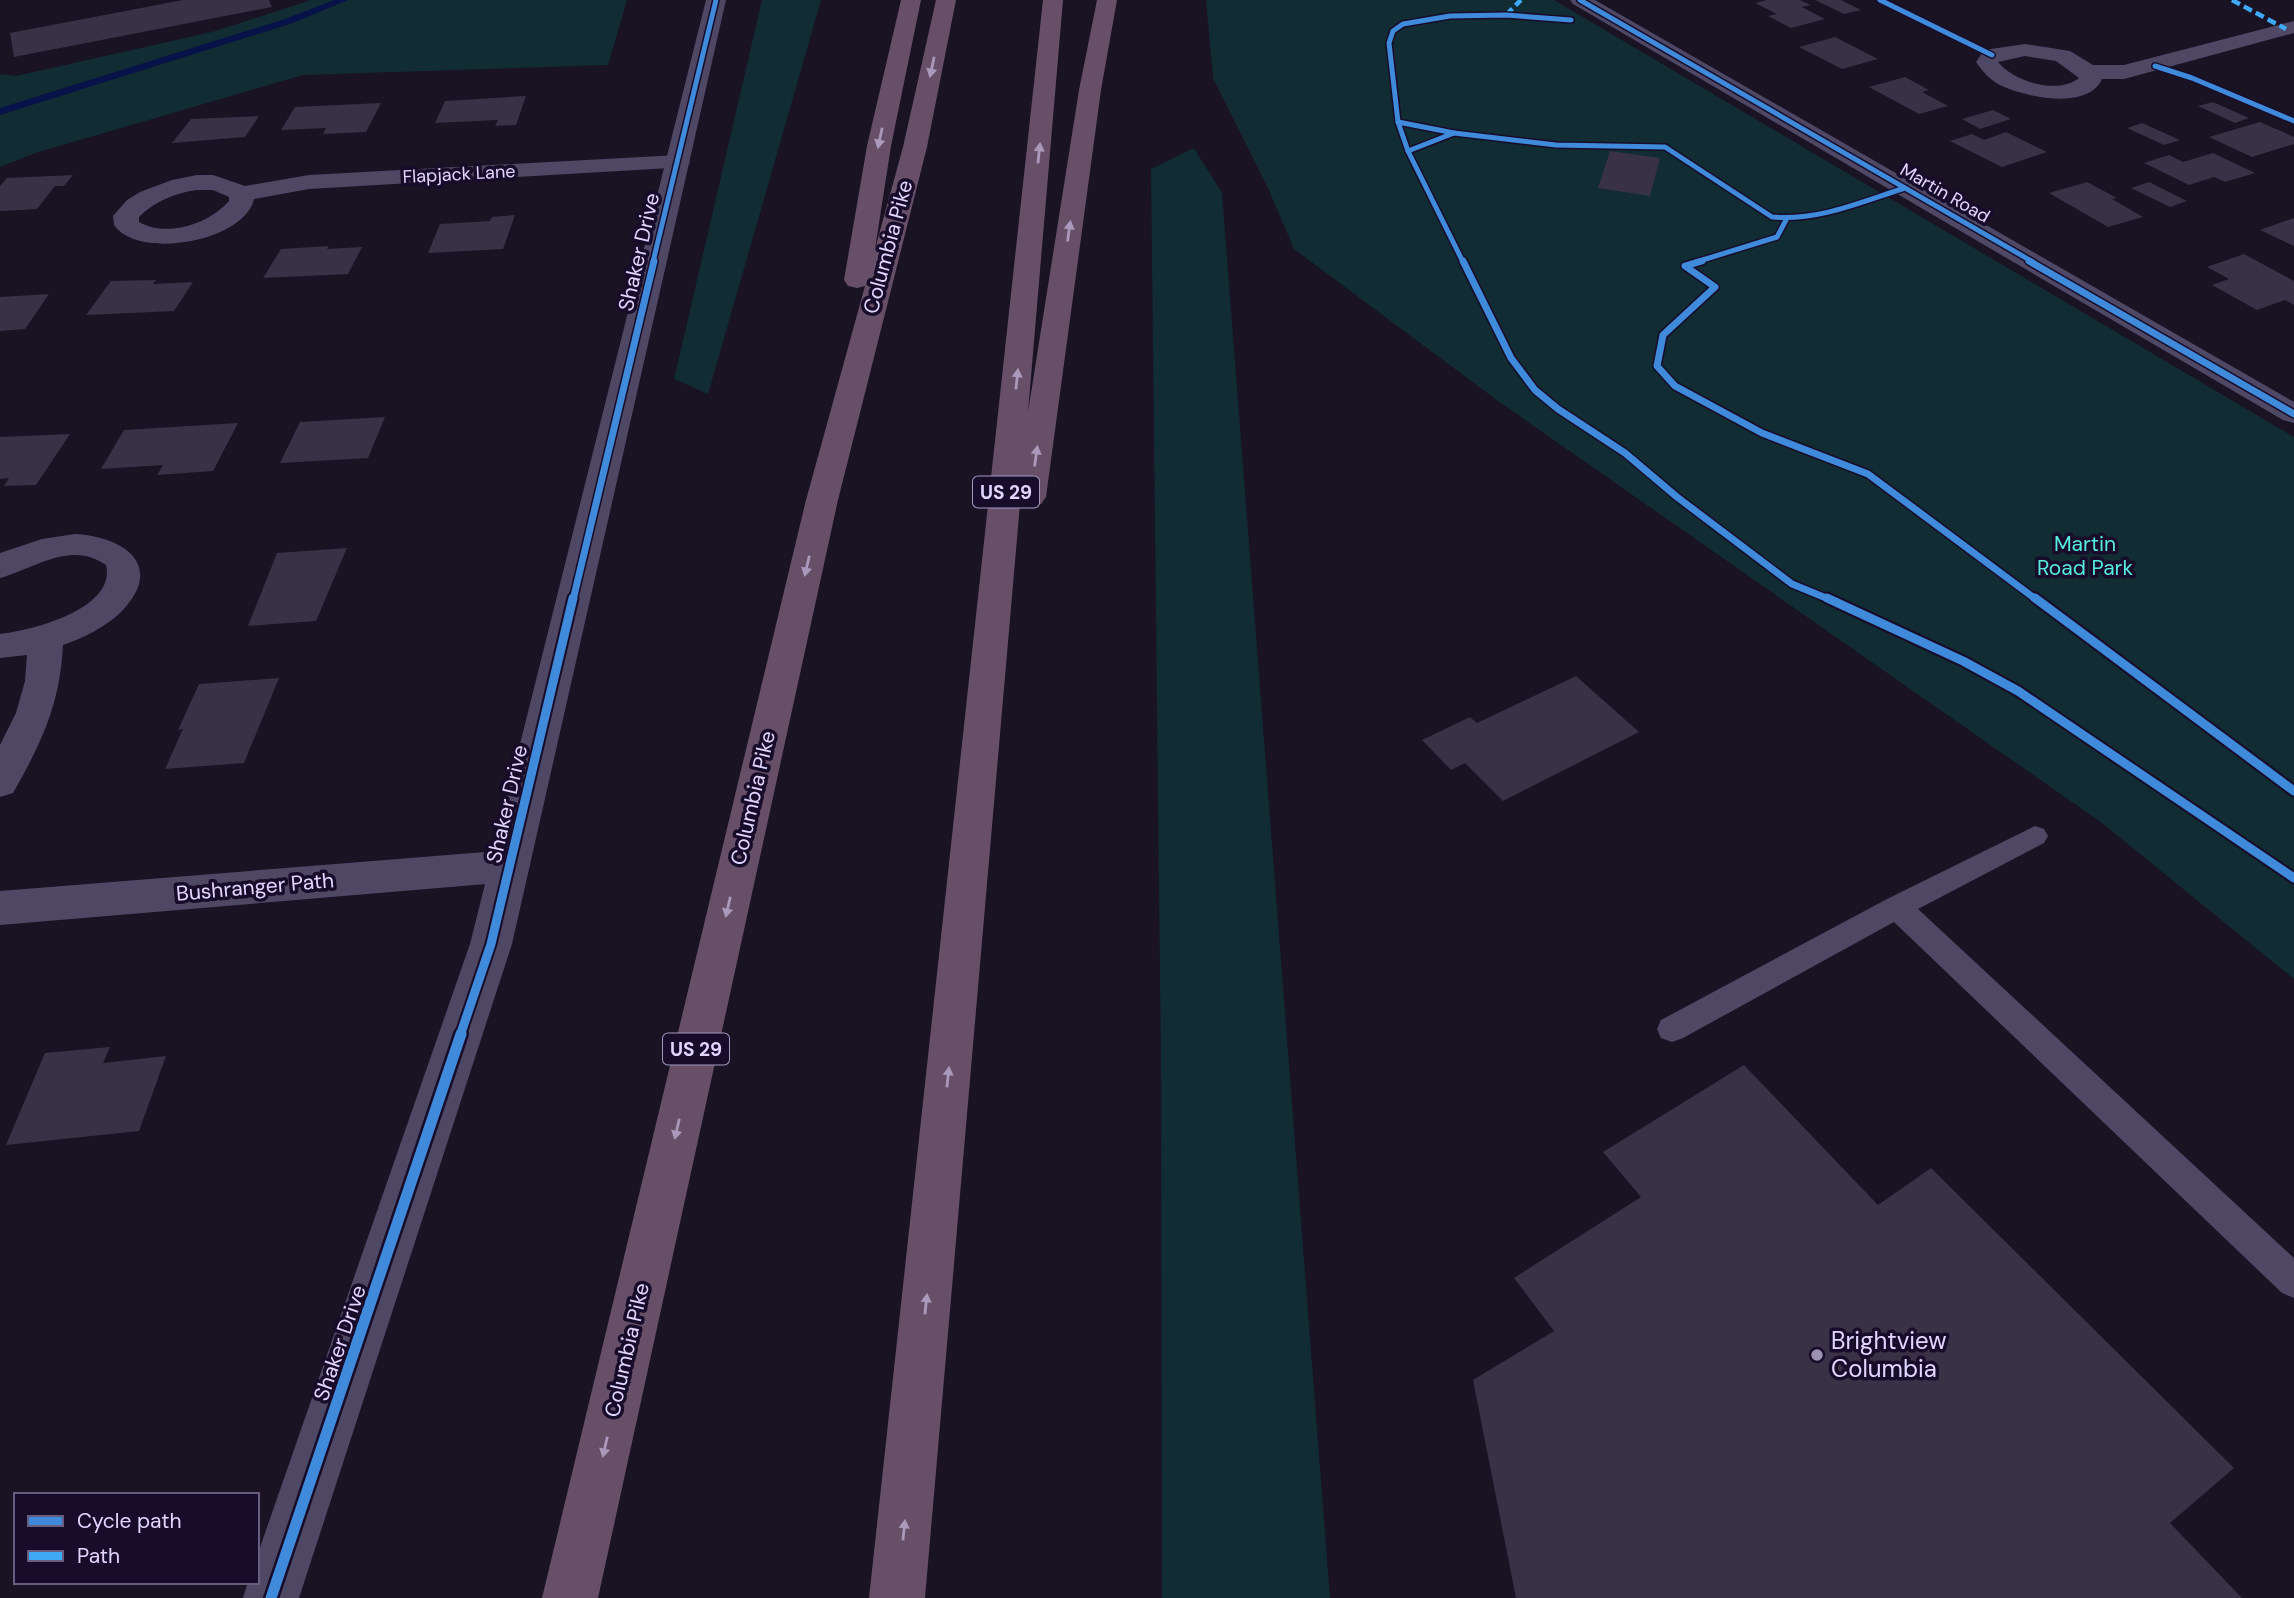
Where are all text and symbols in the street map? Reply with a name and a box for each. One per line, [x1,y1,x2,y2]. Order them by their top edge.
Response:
one-way arrow [926,56,937,78]
one-way arrow [875,127,886,149]
one-way arrow [1034,142,1045,164]
street label: Martin Road [1896,158,1994,228]
street label: Flapjack Lane [402,159,516,189]
street label: Columbia Pike [857,177,919,317]
street label: Shaker Drive [612,190,666,314]
one-way arrow [1064,220,1075,242]
one-way arrow [1012,368,1023,390]
one-way arrow [1031,445,1042,467]
road number: US 29 [973,477,1039,508]
park label: Martin Road Park [2037,530,2133,582]
one-way arrow [801,555,812,577]
street label: Columbia Pike [724,728,782,868]
street label: Shaker Drive [480,742,534,866]
street label: Bushranger Path [175,866,335,908]
one-way arrow [723,897,734,919]
road number: US 29 [663,1034,729,1064]
one-way arrow [943,1066,954,1088]
one-way arrow [672,1118,683,1140]
street label: Columbia Pike [598,1280,656,1420]
street label: Shaker Drive [307,1281,373,1405]
one-way arrow [921,1292,932,1314]
place label: Brightview Columbia [1831,1325,1947,1384]
marker: Brightview Columbia [1809,1347,1825,1363]
one-way arrow [599,1436,610,1458]
legend [14,1493,259,1584]
text: Cycle path [77,1507,182,1535]
one-way arrow [899,1519,910,1541]
text: Path [77,1542,120,1570]

